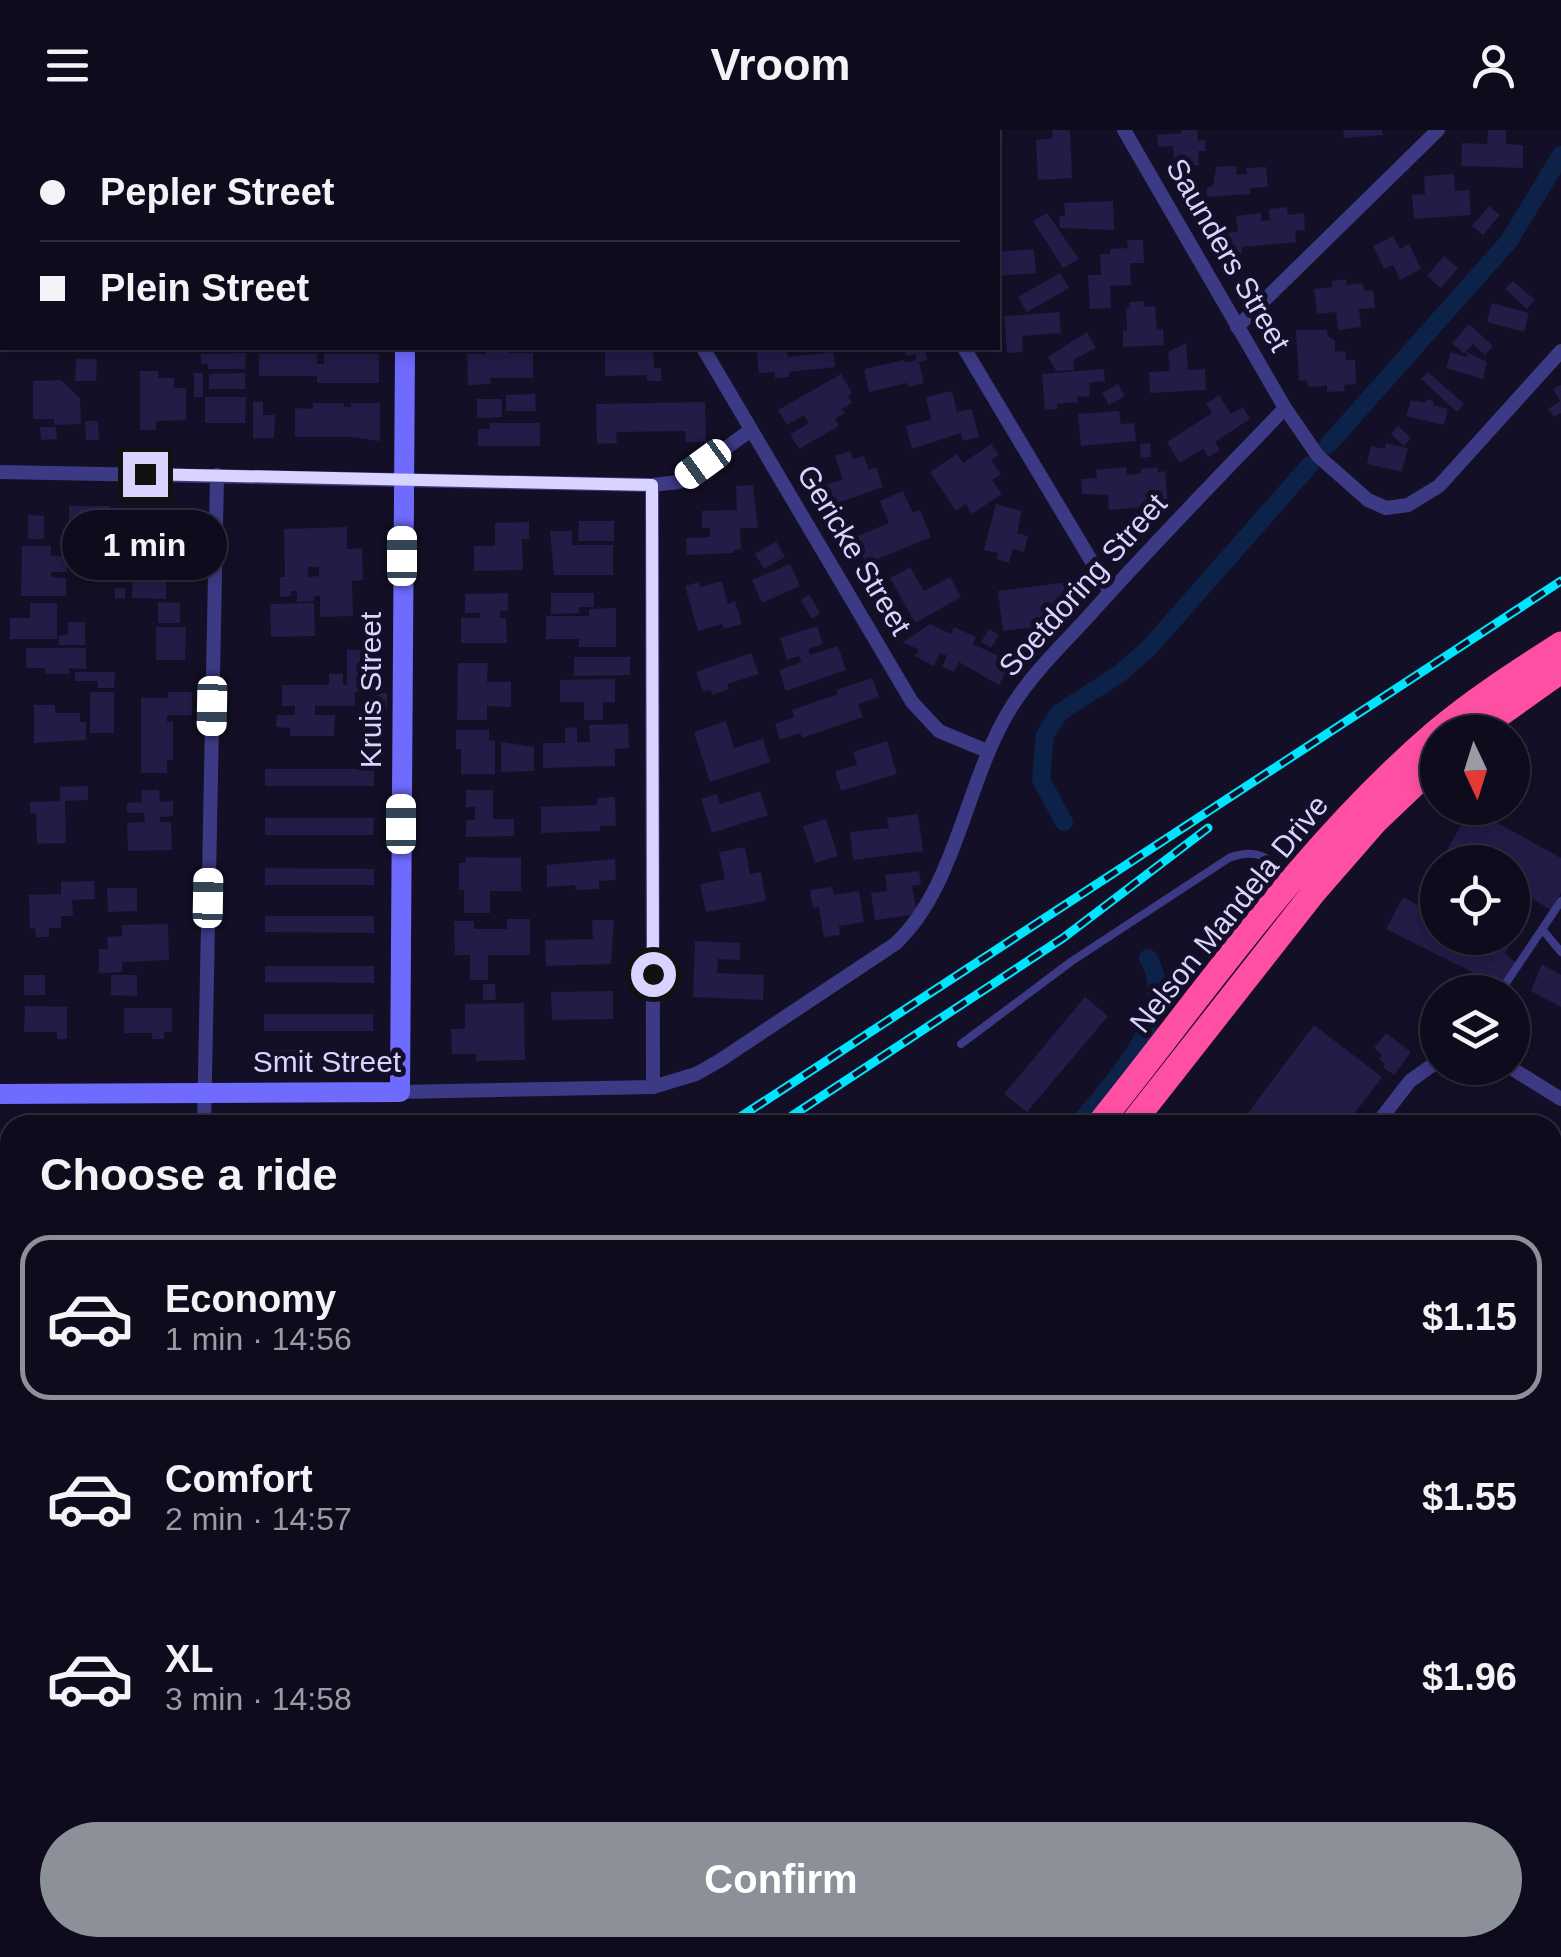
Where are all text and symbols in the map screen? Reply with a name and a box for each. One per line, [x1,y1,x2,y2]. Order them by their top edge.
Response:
icon: menu [40,38,95,93]
icon: person [1466,38,1521,93]
text: Vroom [710,39,851,90]
street label: Saunders Street [1160,153,1297,357]
text: Pepler Street [100,171,334,213]
text: Plein Street [100,267,309,309]
car [670,434,736,494]
route end [123,452,168,497]
street label: Gericke Street [791,459,918,641]
street label: Soetdoring Street [992,486,1173,682]
callout: 1 min [62,509,228,579]
car [387,526,417,586]
text: 1 min [103,527,186,563]
street label: Kruis Street [354,611,387,768]
car [196,676,228,736]
north arrow [1420,715,1530,825]
map controls [1420,715,1530,1085]
street label: Nelson Mandela Drive [1123,789,1334,1039]
car [386,794,416,854]
button: locate [1420,845,1530,955]
car [192,868,224,928]
route start [631,952,676,997]
button: layers [1420,975,1530,1085]
street label: Smit Street [253,1045,402,1078]
text: Choose a ride [40,1149,338,1200]
icon: car [45,1273,135,1363]
text: Economy [165,1278,336,1320]
text: $1.15 [1422,1296,1517,1338]
text: 1 min · 14:56 [165,1321,352,1357]
icon: car [45,1453,135,1543]
text: Comfort [165,1458,313,1500]
text: $1.55 [1422,1476,1517,1518]
text: 2 min · 14:57 [165,1501,352,1537]
icon: car [45,1633,135,1723]
text: XL [165,1638,214,1680]
text: $1.96 [1422,1656,1517,1698]
text: 3 min · 14:58 [165,1681,352,1717]
button: Confirm [40,1822,1522,1937]

